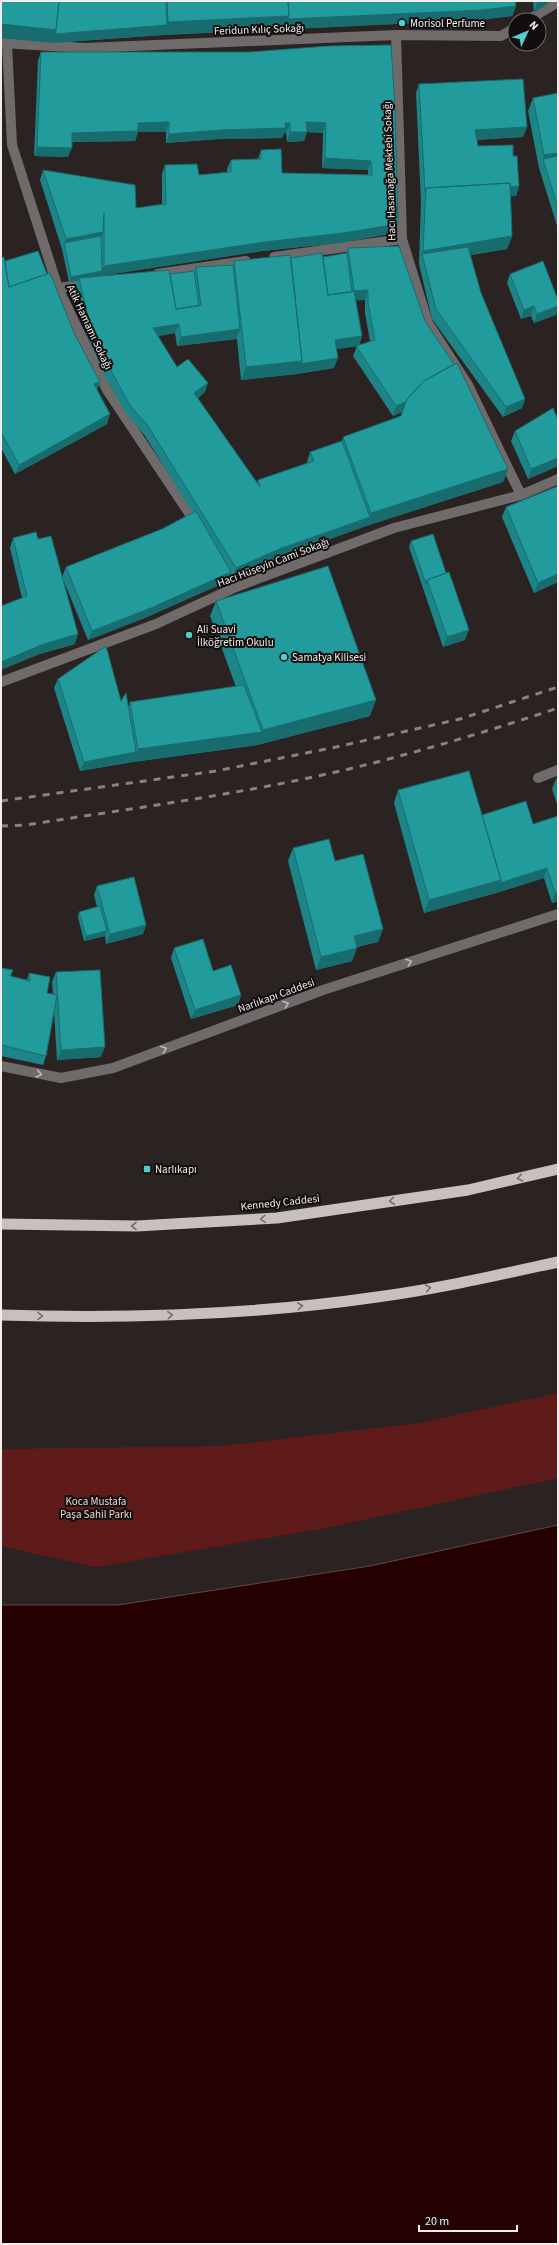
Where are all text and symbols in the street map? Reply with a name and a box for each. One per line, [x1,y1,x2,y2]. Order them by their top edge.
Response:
north arrow [507,12,547,52]
place label: Morisol Perfume [410,16,486,31]
marker: Morisol Perfume [397,18,407,28]
text: N [526,18,542,33]
street label: Feridun Kılıç Sokağı [214,20,304,39]
street label: Hacı Hasanağa Mektebi Sokağı [380,101,399,241]
street label: Atik Hamamı Sokağı [63,282,116,372]
street label: Hacı Hüseyin Cami Sokağı [215,534,331,591]
place label: Ali Suavi İlköğretim Okulu [197,622,274,650]
marker: Ali Suavi İlköğretim Okulu [184,630,194,640]
place label: Samatya Kilisesi [292,650,366,665]
marker: Samatya Kilisesi [279,652,289,662]
one-way arrow [406,959,413,967]
street label: Narlıkapı Caddesi [236,975,317,1016]
one-way arrow [283,1000,290,1009]
one-way arrow [161,1045,168,1053]
one-way arrow [36,1069,42,1077]
place label: Narlıkapı [155,1162,197,1177]
marker: Narlıkapı [142,1164,152,1174]
one-way arrow [517,1173,523,1181]
street label: Kennedy Caddesi [240,1191,320,1214]
one-way arrow [389,1196,395,1205]
one-way arrow [260,1214,266,1223]
one-way arrow [131,1222,137,1230]
one-way arrow [425,1284,431,1293]
one-way arrow [297,1301,303,1310]
one-way arrow [167,1310,173,1319]
one-way arrow [37,1312,43,1320]
park label: Koca Mustafa Paşa Sahil Parkı [60,1494,132,1522]
scale bar [419,2207,517,2233]
text: 20 m [425,2213,449,2230]

